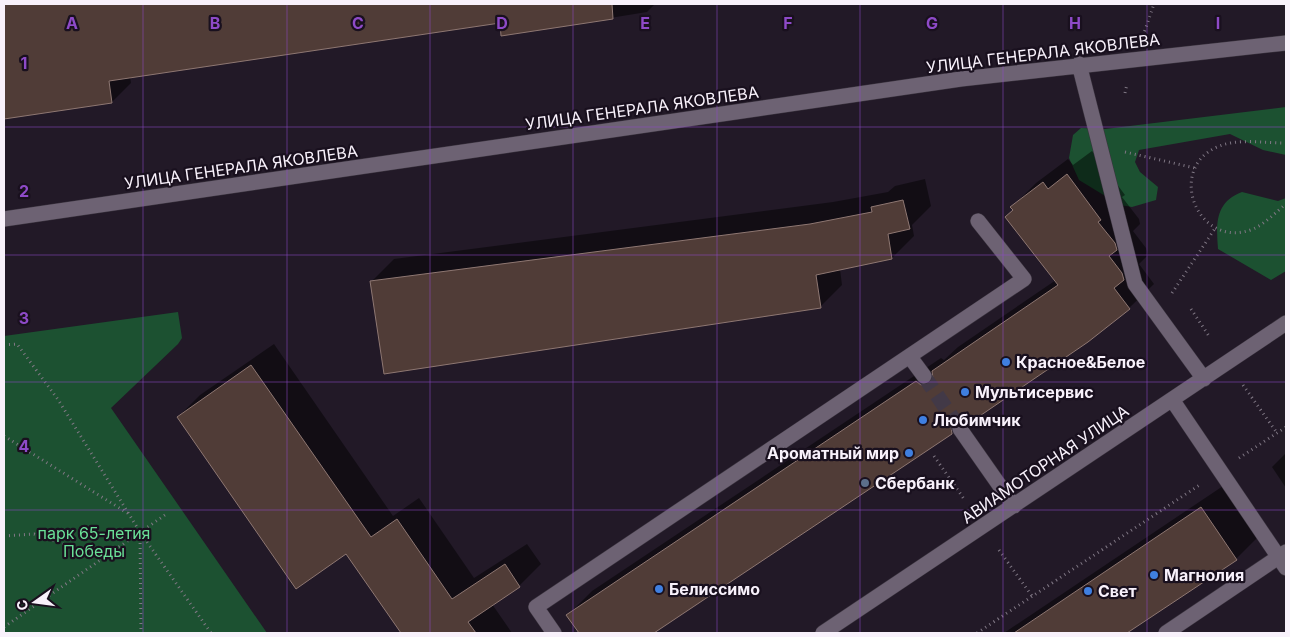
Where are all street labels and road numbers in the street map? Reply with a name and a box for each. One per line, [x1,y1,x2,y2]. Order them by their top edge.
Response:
street label: УЛИЦА ГЕНЕРАЛА ЯКОВЛЕВА [925,29,1161,77]
street label: УЛИЦА ГЕНЕРАЛА ЯКОВЛЕВА [524,82,760,134]
street label: УЛИЦА ГЕНЕРАЛА ЯКОВЛЕВА [123,141,359,193]
street label: АВИАМОТОРНАЯ УЛИЦА [958,400,1132,528]

